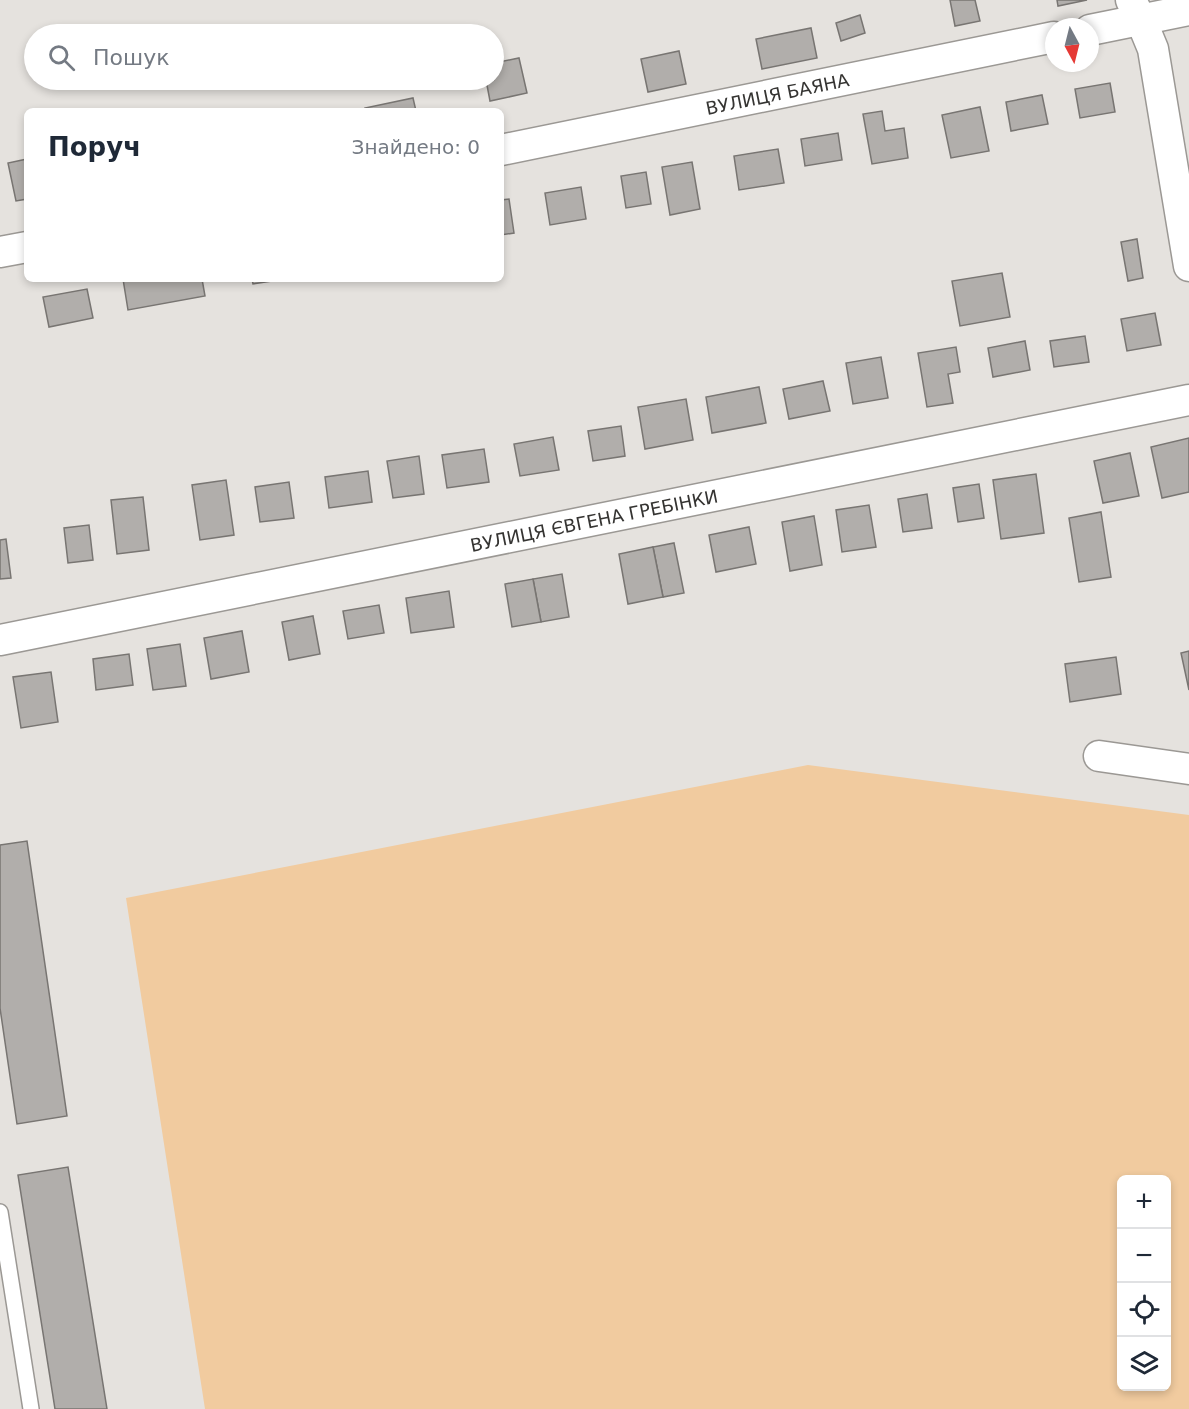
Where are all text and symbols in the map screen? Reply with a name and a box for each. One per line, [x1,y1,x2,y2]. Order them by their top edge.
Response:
north arrow [1045,18,1099,72]
search box [24,24,504,90]
icon: search [45,41,78,74]
text: Пошук [93,45,169,70]
street label: ВУЛИЦЯ БАЯНА [704,69,851,118]
text: Поруч [48,132,141,162]
text: Знайдено: 0 [352,135,480,159]
street label: ВУЛИЦЯ ЄВГЕНА ГРЕБІНКИ [468,485,720,555]
map controls [1117,1175,1171,1391]
button: + [1117,1175,1171,1229]
button: − [1117,1229,1171,1283]
button: locate [1117,1283,1171,1337]
button: layers [1117,1337,1171,1391]

